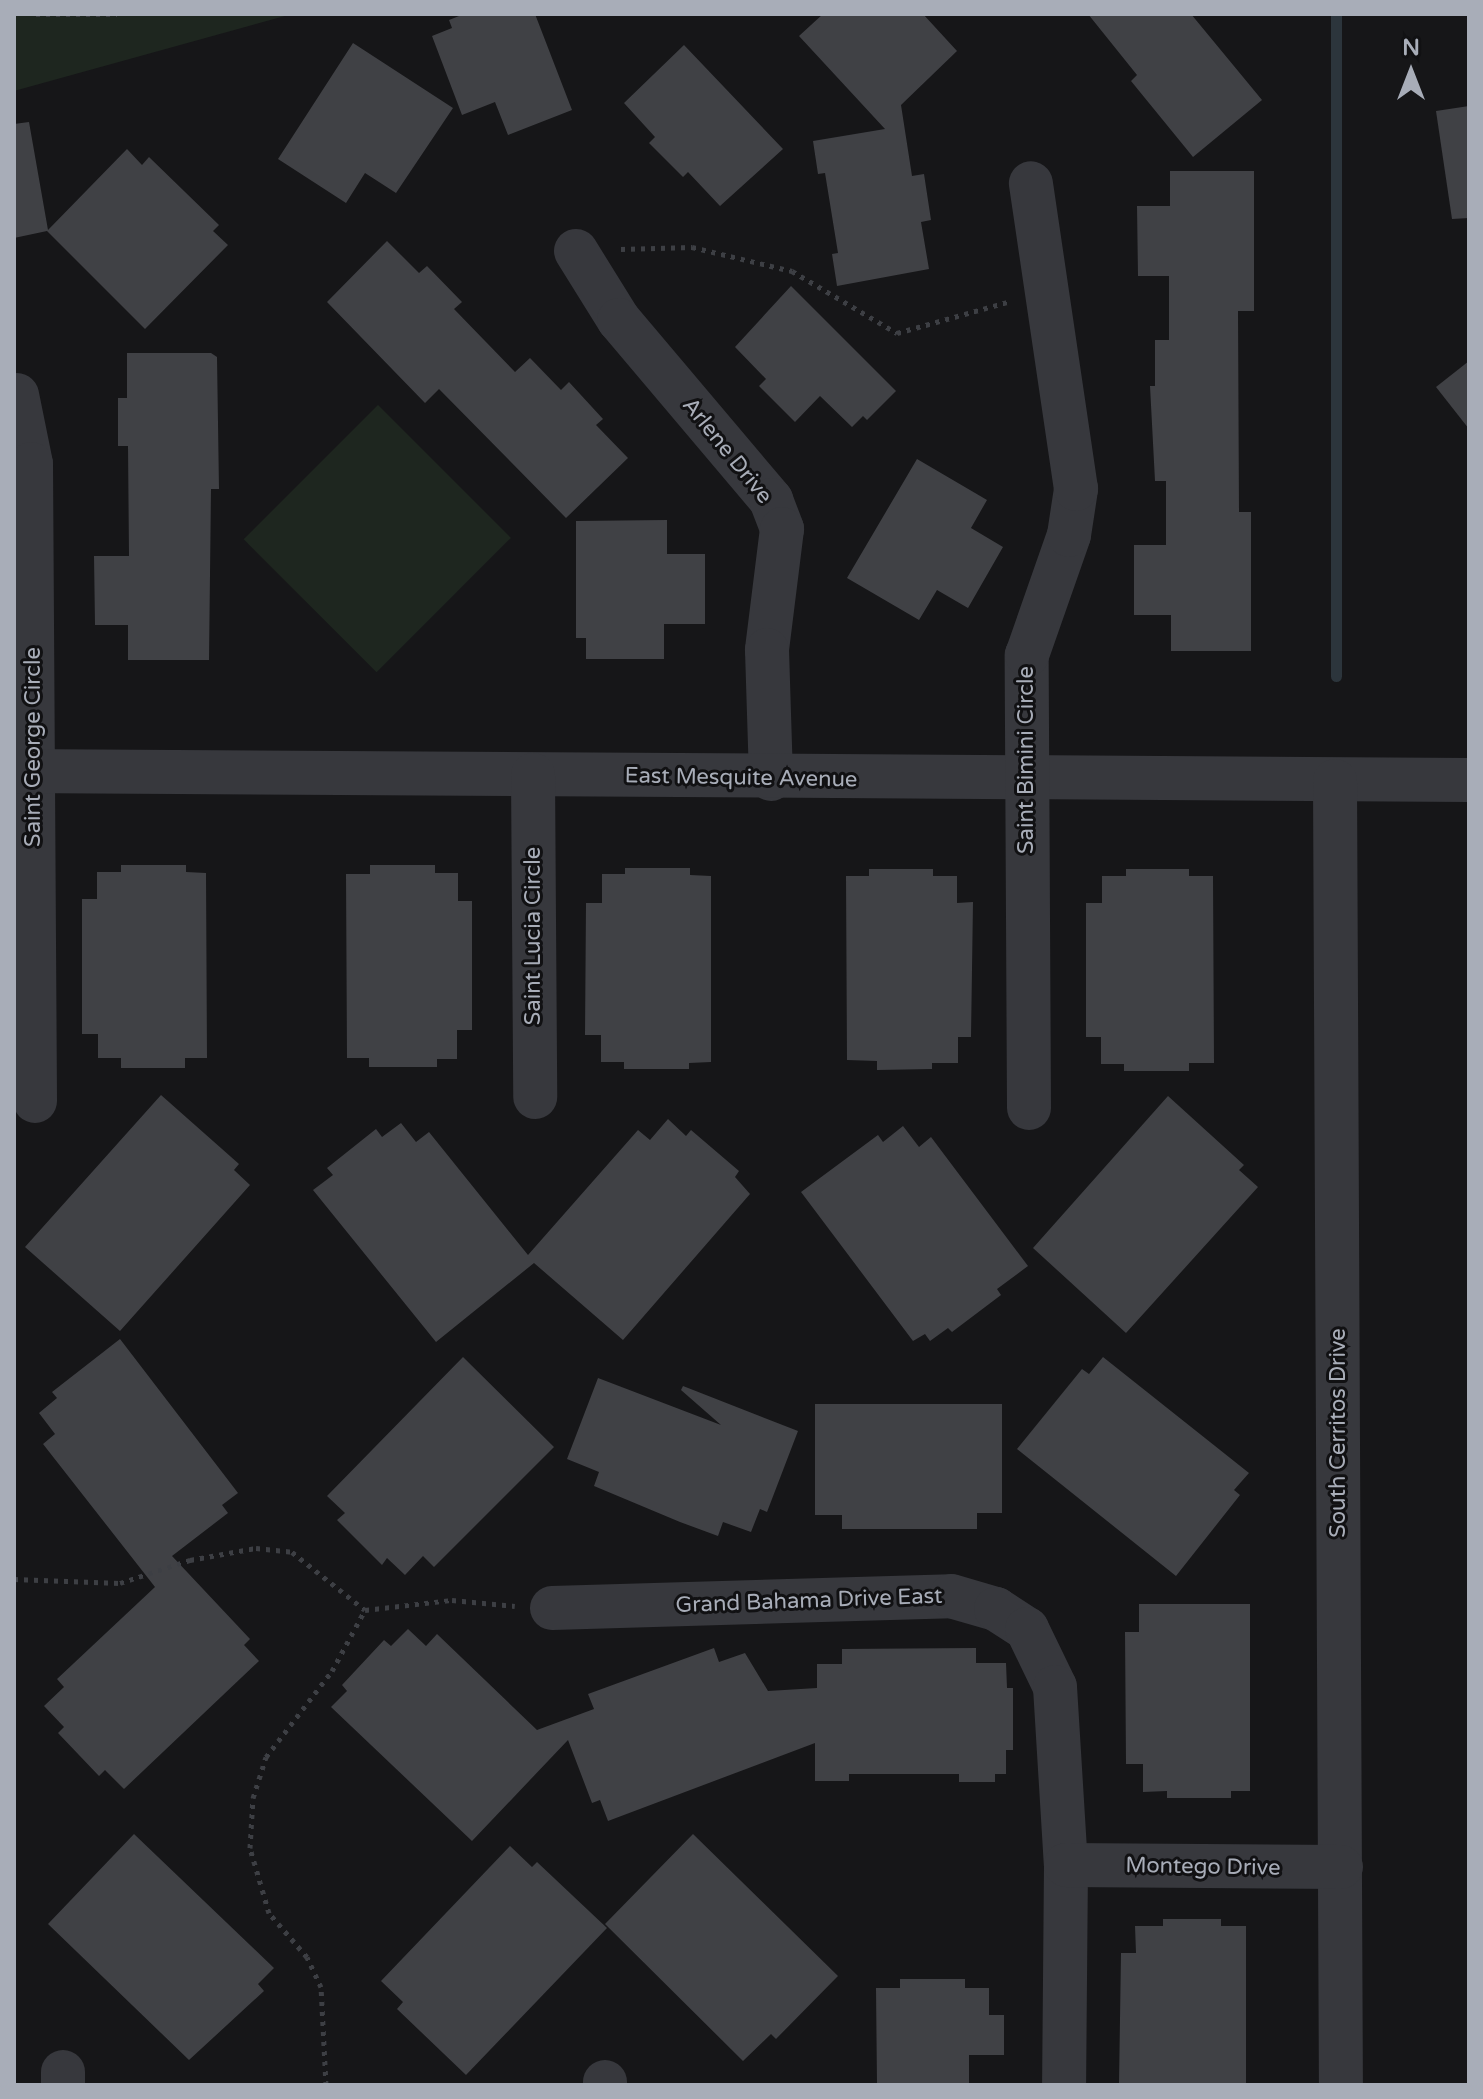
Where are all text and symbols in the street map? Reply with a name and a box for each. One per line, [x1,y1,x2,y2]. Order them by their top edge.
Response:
north arrow [1371,32,1451,112]
text: N [1402,35,1420,61]
street label: Arlene Drive [676,393,778,509]
street label: Saint George Circle [21,647,47,847]
street label: Saint Bimini Circle [1014,666,1040,854]
street label: East Mesquite Avenue [624,763,858,793]
street label: Saint Lucia Circle [521,847,547,1025]
street label: South Cerritos Drive [1326,1328,1352,1538]
street label: Grand Bahama Drive East [675,1583,943,1619]
street label: Montego Drive [1125,1852,1281,1882]

